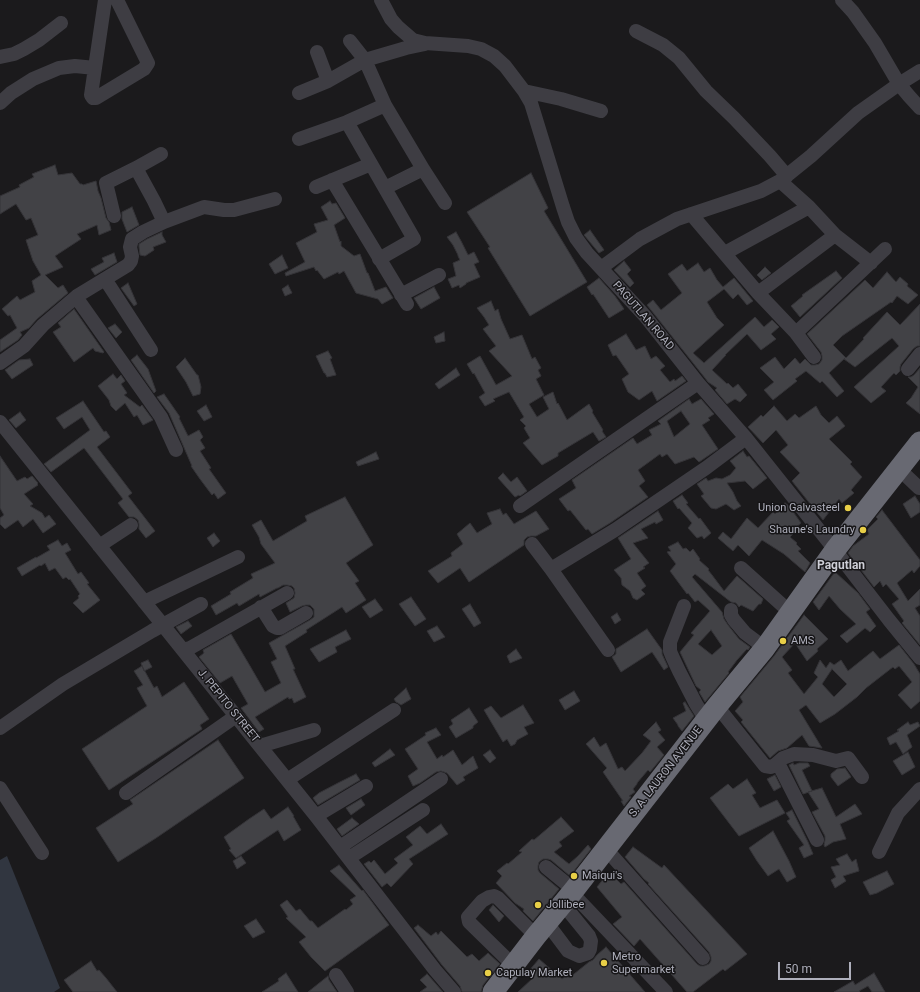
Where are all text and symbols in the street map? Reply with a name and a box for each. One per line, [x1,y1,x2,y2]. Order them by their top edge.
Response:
street label: PAGUTLAN ROAD [610,279,676,353]
place label: Union Galvasteel [758,501,840,515]
marker: Union Galvasteel [843,503,853,513]
place label: Shaune's Laundry [769,523,855,537]
marker: Shaune's Laundry [858,525,868,535]
district label: Pagutlan [817,559,865,573]
place label: AMS [791,634,814,648]
marker: AMS [778,636,788,646]
street label: J. PEPITO STREET [194,667,262,745]
street label: S. A. LAURON AVENUE [627,724,705,820]
place label: Maiqui's [582,869,622,883]
marker: Maiqui's [569,871,579,881]
place label: Jollibee [546,898,584,912]
marker: Jollibee [533,900,543,910]
place label: Metro Supermarket [612,950,675,976]
scale bar [780,954,853,980]
marker: Metro Supermarket [599,958,609,968]
text: 50 m [785,962,812,976]
place label: Capulay Market [496,966,572,980]
marker: Capulay Market [483,968,493,978]

